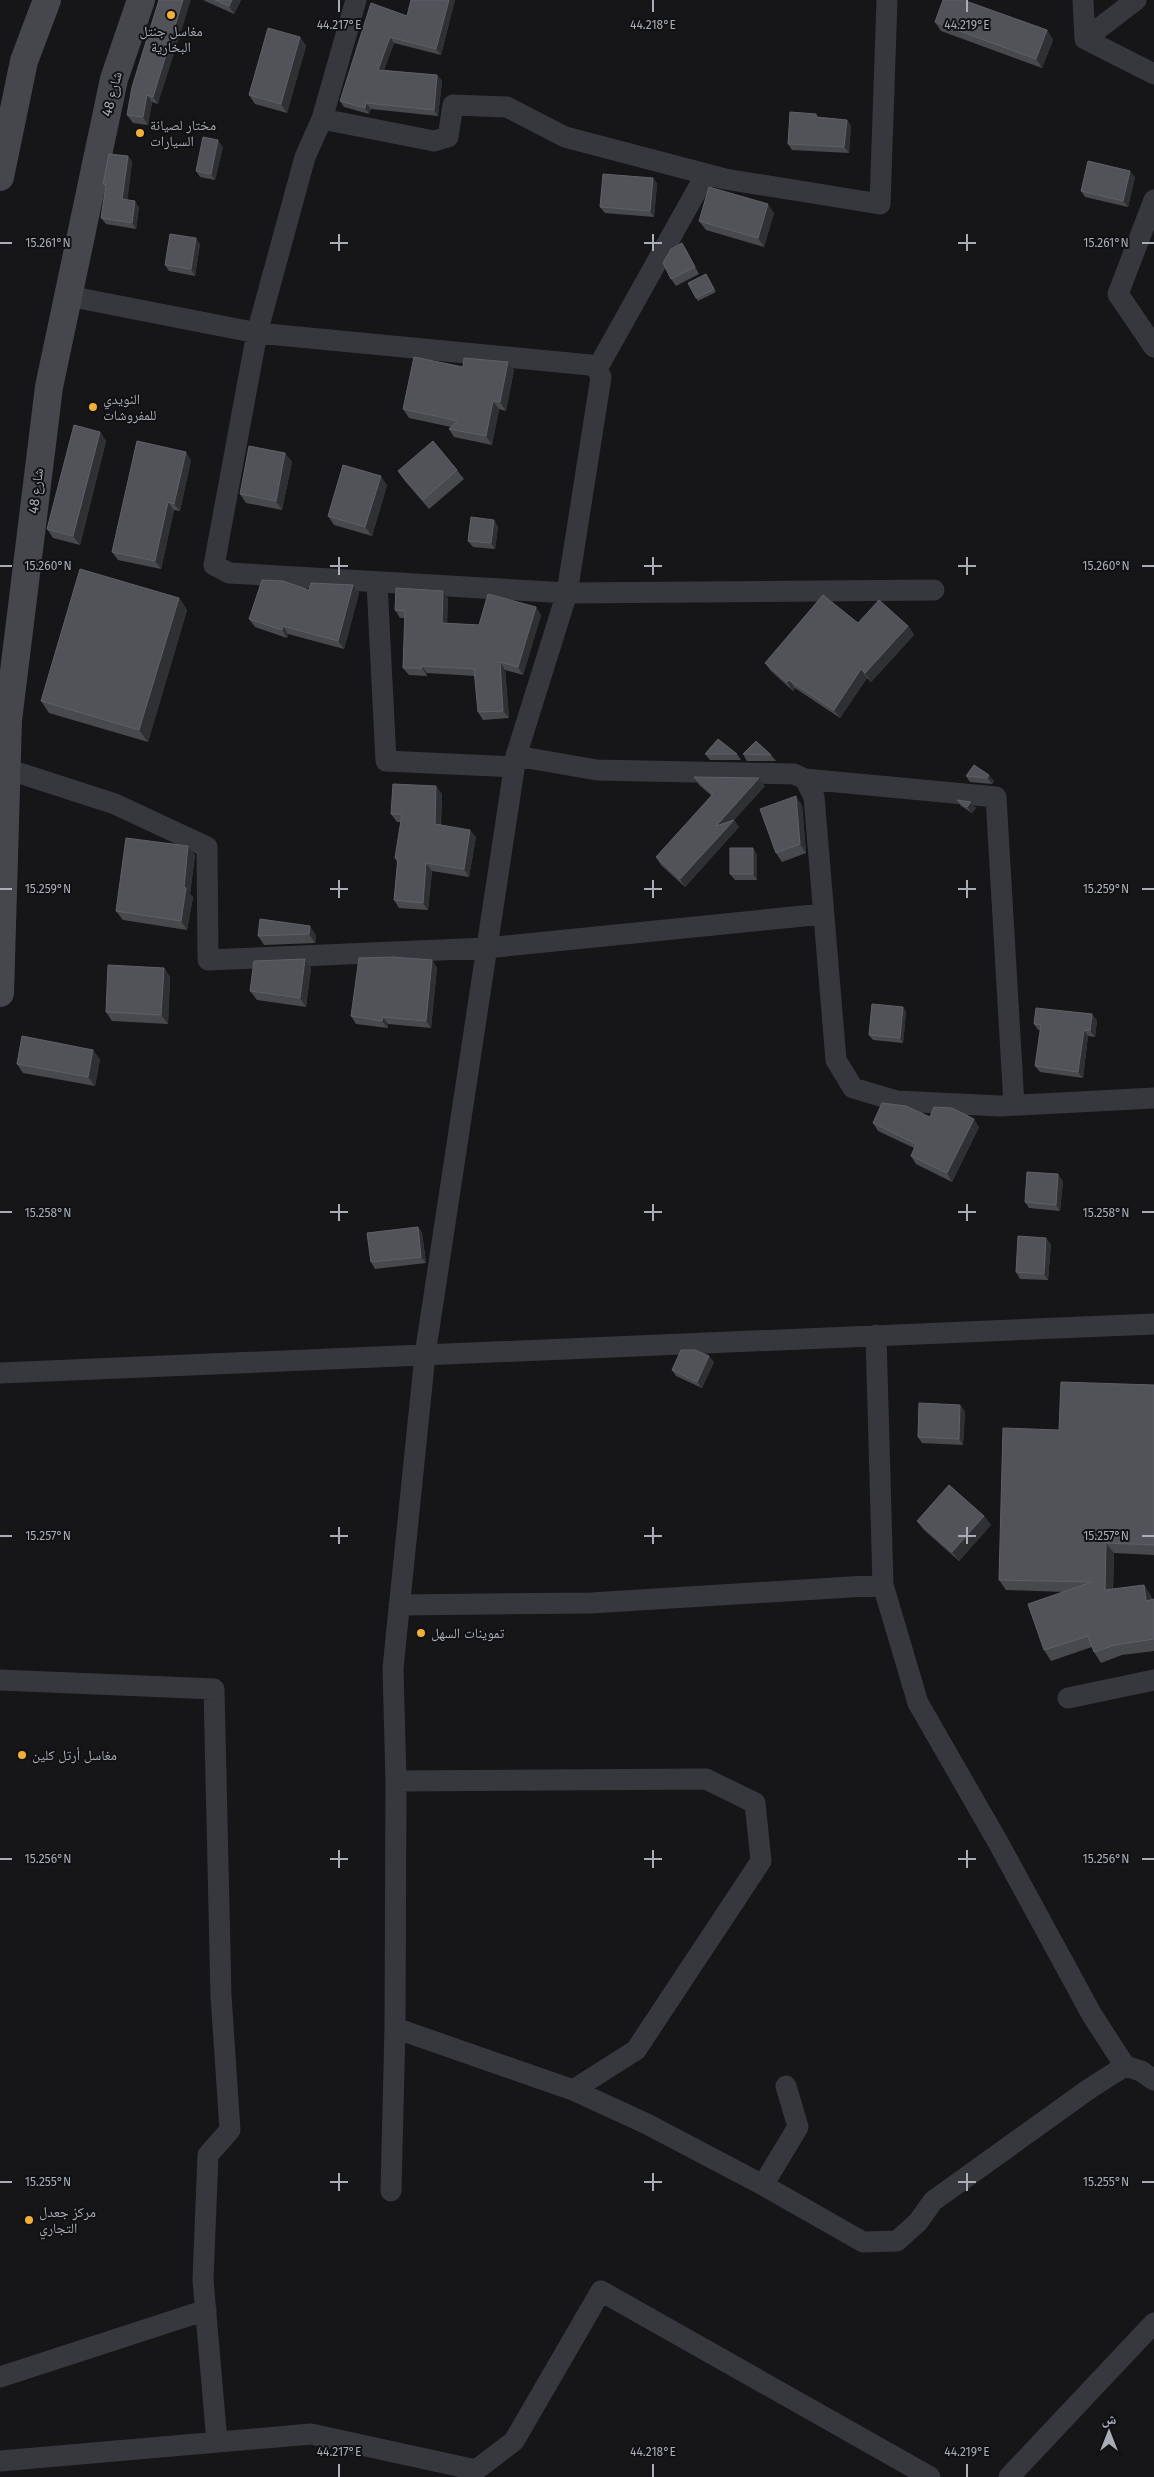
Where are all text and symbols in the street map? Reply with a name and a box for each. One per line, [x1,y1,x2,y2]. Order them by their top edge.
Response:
marker: مغاسل جنتل البخارية [165,9,177,21]
text: 44.217°E [317,18,361,32]
text: 44.218°E [630,18,676,32]
text: 44.219°E [944,18,990,32]
place label: مغاسل جنتل البخارية [139,23,203,56]
street label: شارع 48 [98,70,127,118]
place label: مختار لصيانة السيارات [150,117,216,150]
marker: مختار لصيانة السيارات [134,127,146,139]
text: 15.261°N [25,236,71,250]
text: 15.261°N [1083,236,1129,250]
place label: النويدي للمفروشات [103,391,156,424]
marker: النويدي للمفروشات [87,401,99,413]
street label: شارع 48 [25,467,48,515]
text: 15.260°N [24,559,72,573]
text: 15.260°N [1082,559,1130,573]
text: 15.259°N [25,882,71,896]
text: 15.259°N [1083,882,1129,896]
text: 15.258°N [24,1206,72,1220]
text: 15.258°N [1082,1206,1130,1220]
text: 15.257°N [25,1529,71,1543]
text: 15.257°N [1083,1529,1129,1543]
place label: تموينات السهل [431,1625,504,1642]
marker: تموينات السهل [415,1627,427,1639]
place label: مغاسل أرتل كلين [32,1747,117,1764]
marker: مغاسل أرتل كلين [16,1749,28,1761]
text: 15.256°N [25,1852,71,1866]
text: 15.256°N [1083,1852,1129,1866]
text: 15.255°N [25,2175,71,2189]
text: 15.255°N [1083,2175,1129,2189]
place label: مركز جعدل التجاري [39,2204,96,2239]
marker: مركز جعدل التجاري [23,2214,35,2226]
north arrow [1084,2407,1134,2457]
text: ش [1102,2411,1117,2428]
text: 44.217°E [317,2445,361,2459]
text: 44.218°E [630,2445,676,2459]
text: 44.219°E [944,2445,990,2459]

